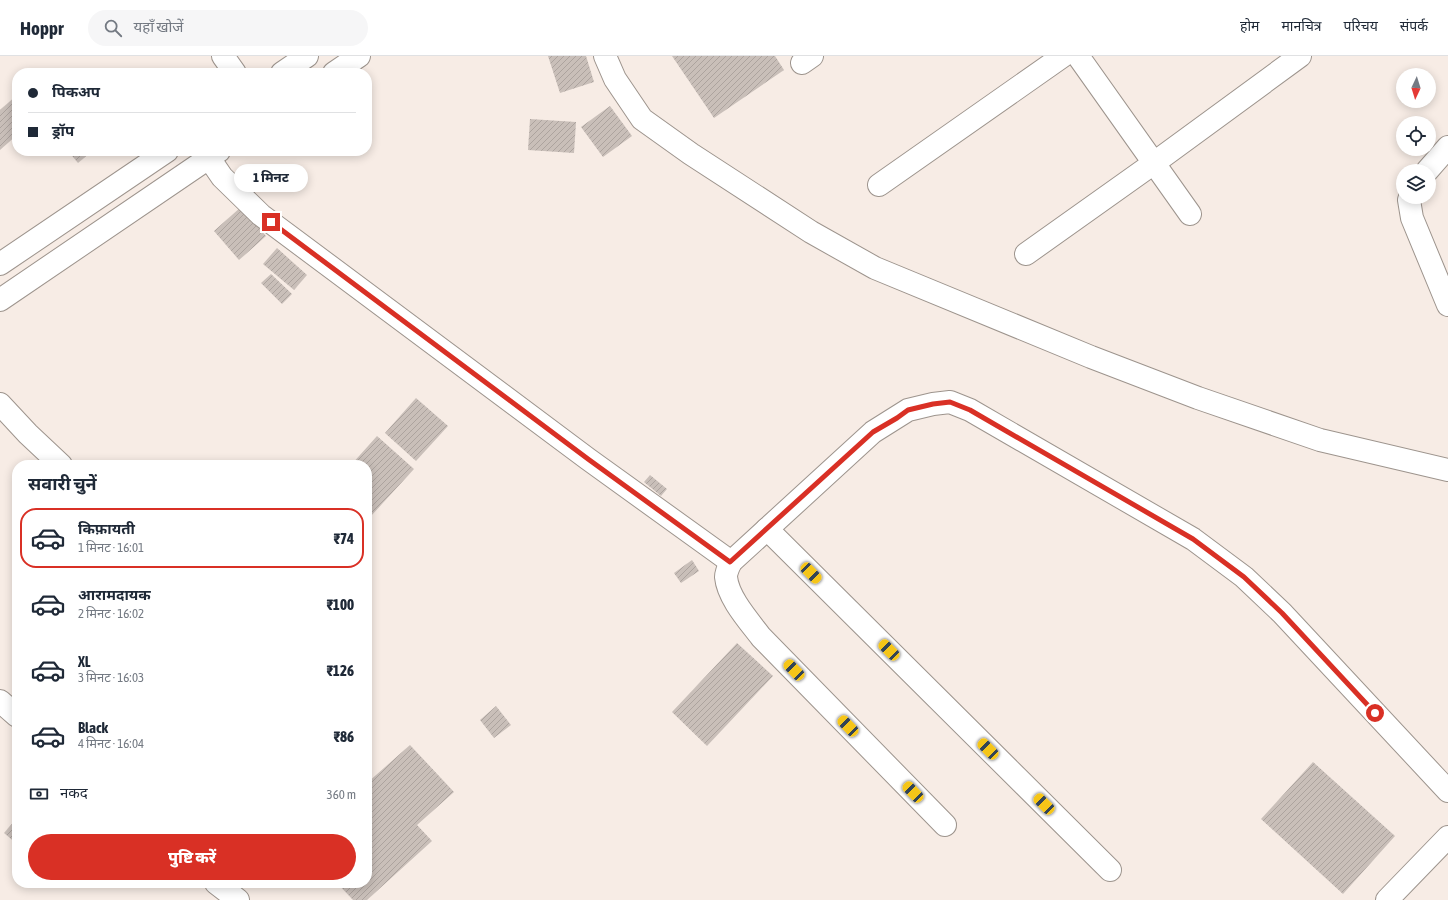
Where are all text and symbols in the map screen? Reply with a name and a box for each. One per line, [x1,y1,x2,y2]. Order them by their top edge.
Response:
search box [88,10,368,46]
text: Hoppr [20,17,64,39]
icon: search [102,17,124,39]
text: यहाँ खोजें [134,18,183,35]
text: होम [1240,18,1259,34]
text: मानचित्र [1281,18,1322,34]
text: परिचय [1344,18,1378,34]
text: संपर्क [1400,18,1428,34]
north arrow [1396,68,1436,108]
map controls [1396,68,1436,204]
text: पिकअप [52,83,100,100]
button: locate [1396,116,1436,156]
text: ड्रॉप [52,122,74,139]
callout: 1 मिनट [234,164,308,192]
button: layers [1396,164,1436,204]
text: 1 मिनट [253,170,289,185]
route end [262,213,280,231]
text: सवारी चुनें [28,473,97,494]
icon: car [30,520,66,556]
text: किफ़ायती [78,520,135,537]
text: ₹74 [333,530,354,547]
text: 1 मिनट · 16:01 [78,540,144,555]
car [798,560,824,586]
icon: car [30,586,66,622]
text: आरामदायक [78,586,151,603]
text: ₹100 [326,596,354,613]
text: 2 मिनट · 16:02 [78,606,144,621]
car [876,637,902,663]
icon: car [30,652,66,688]
text: XL [78,653,91,670]
car [781,657,807,683]
text: ₹126 [326,662,354,679]
text: 3 मिनट · 16:03 [78,670,144,685]
route start [1366,704,1384,722]
car [835,713,861,739]
icon: car [30,718,66,754]
text: Black [78,719,108,736]
text: ₹86 [333,728,354,745]
text: 4 मिनट · 16:04 [78,736,144,751]
car [975,736,1001,762]
car [900,779,926,805]
icon: cash [28,783,50,805]
text: नकद [60,784,88,801]
text: 360 m [327,787,356,802]
car [1031,791,1057,817]
button: पुष्टि करें [28,834,356,880]

